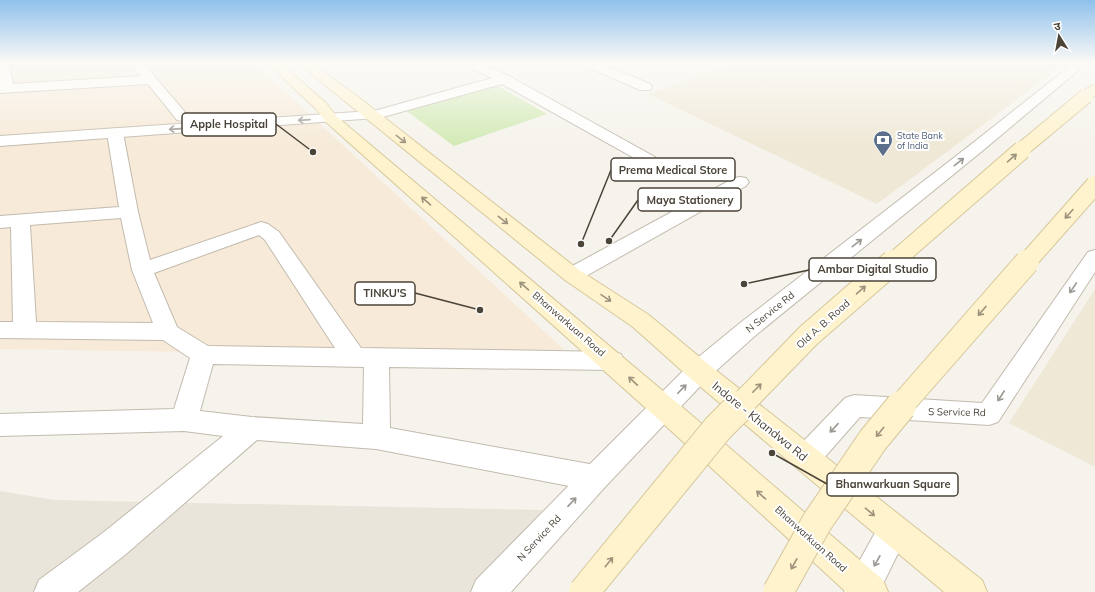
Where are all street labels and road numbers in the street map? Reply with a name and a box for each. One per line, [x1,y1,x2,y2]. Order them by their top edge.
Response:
street label: N Service Rd [743,288,797,336]
street label: Bhanwarkuan Road [530,289,608,359]
street label: Old A. B. Road [794,297,852,351]
street label: Indore - Khandwa Rd [709,378,811,464]
street label: S Service Rd [928,405,986,419]
street label: Bhanwarkuan Road [772,503,850,575]
street label: N Service Rd [514,512,564,564]

